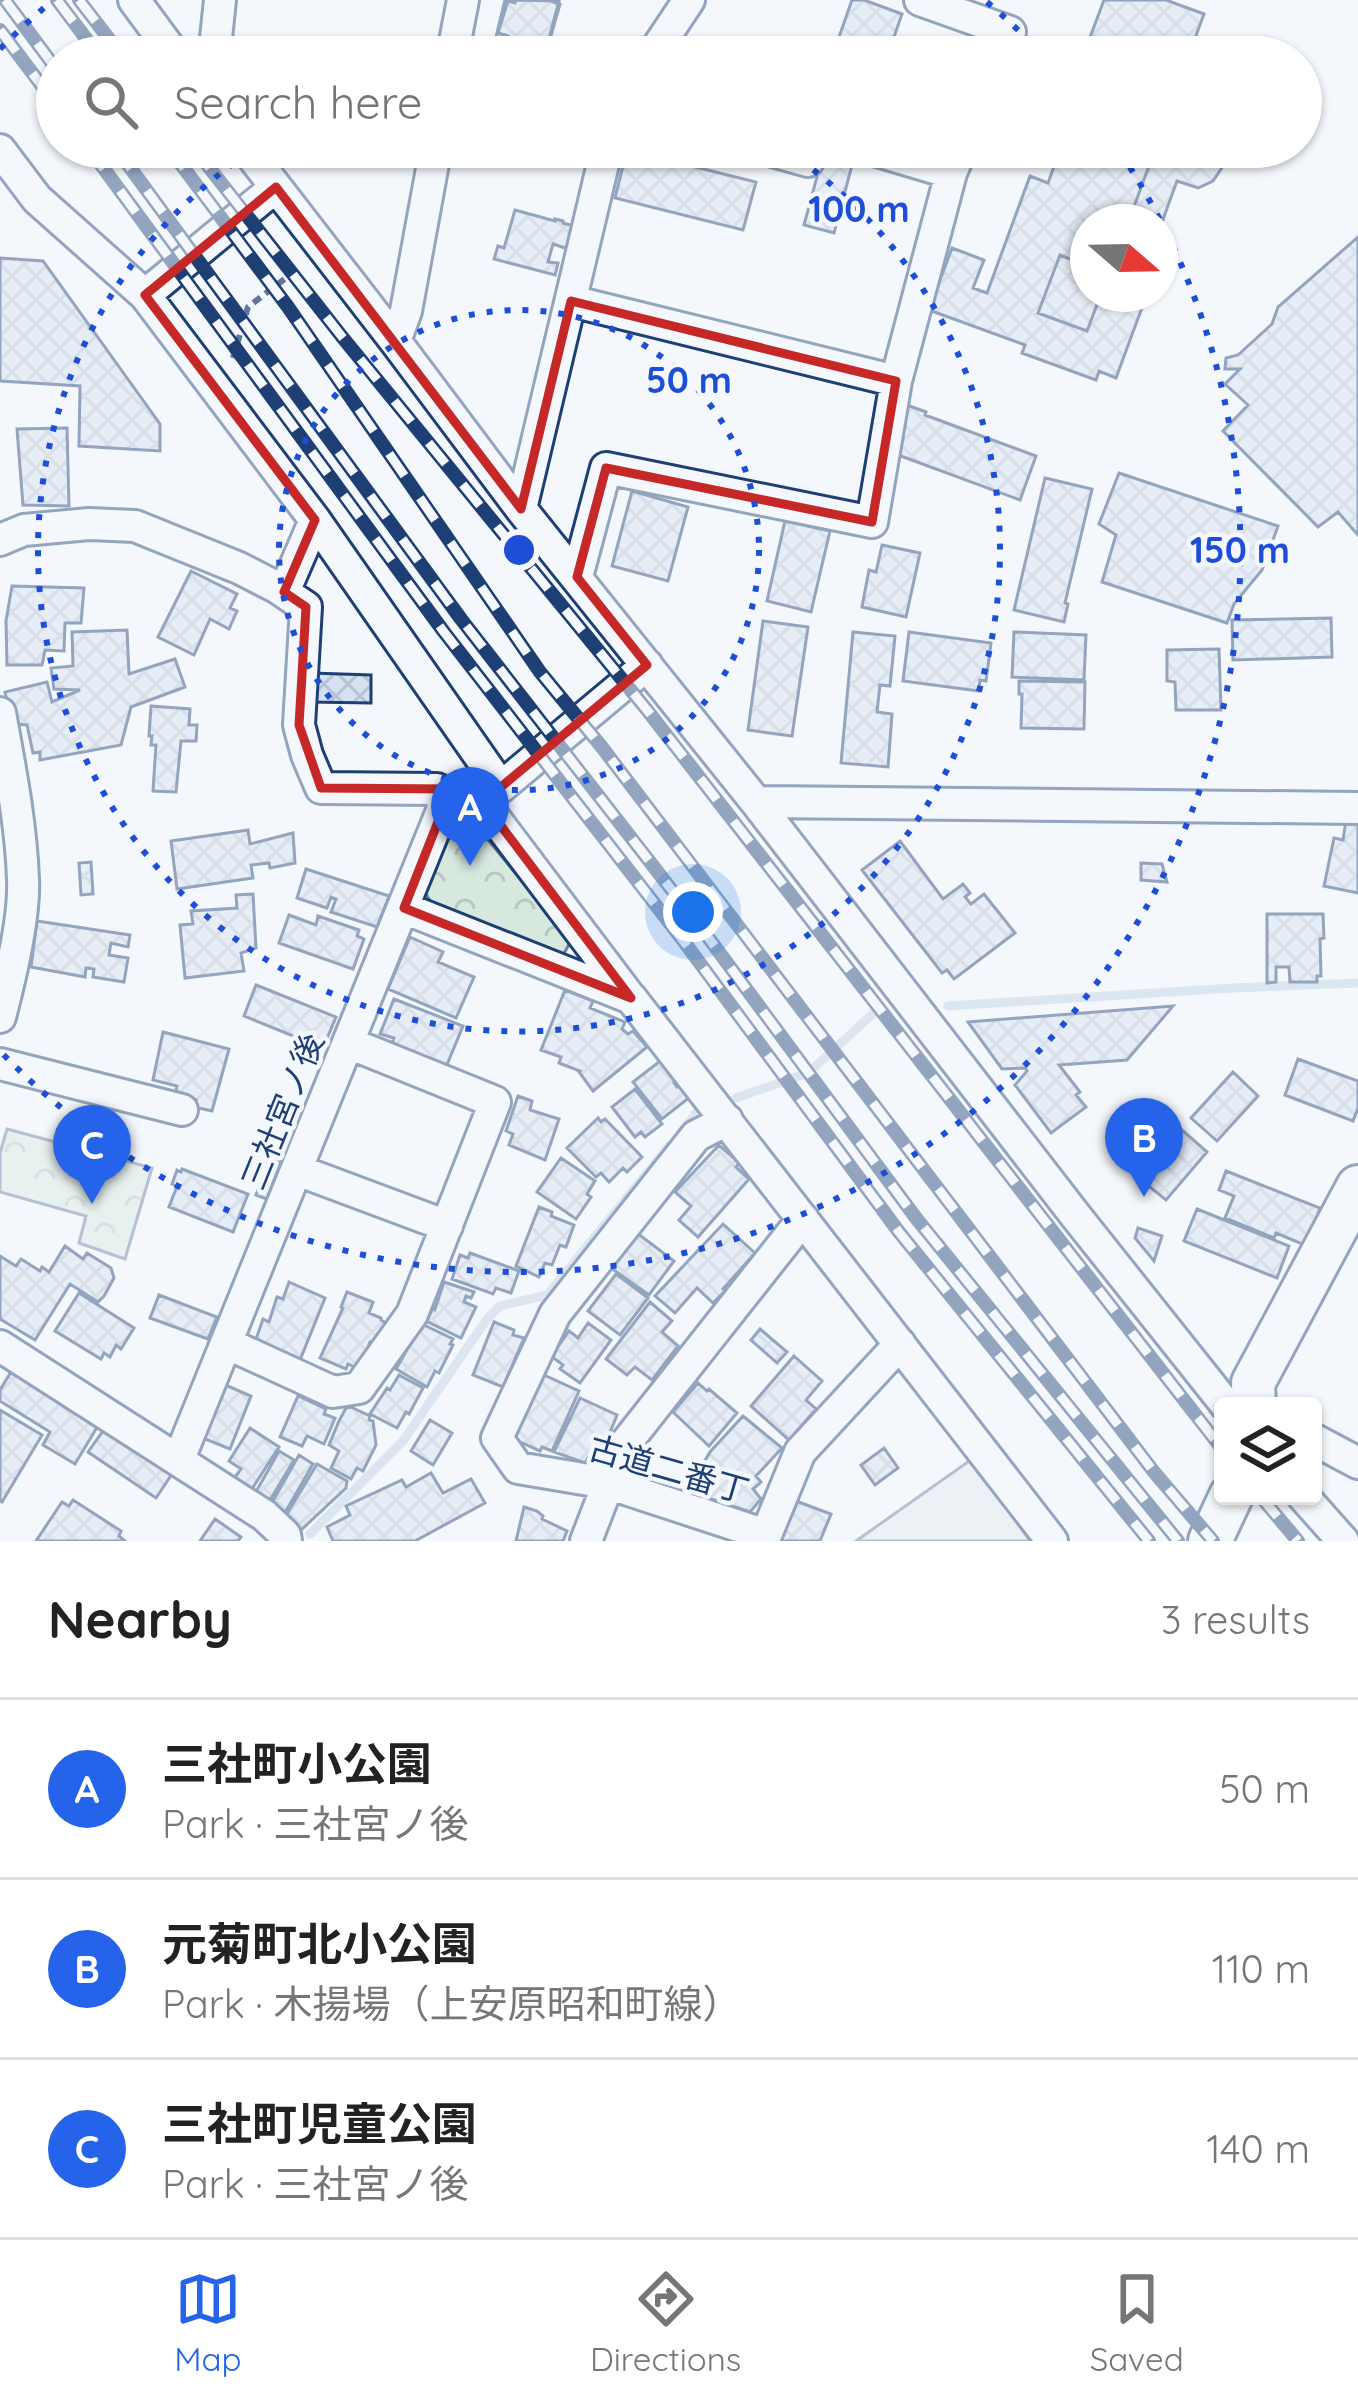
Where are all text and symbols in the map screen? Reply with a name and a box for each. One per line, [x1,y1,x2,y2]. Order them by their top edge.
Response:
search box [36,36,1322,168]
icon: search [78,69,144,135]
text: Search here [174,74,422,130]
text: 100 m [808,186,910,231]
north arrow [1070,204,1178,312]
text: 50 m [646,357,732,402]
text: 150 m [1190,527,1290,572]
centre of rings [498,529,540,571]
pin: A [431,767,509,866]
your location [663,882,723,942]
street label: 三社宮ノ後 [232,1027,331,1195]
pin: B [1105,1098,1183,1197]
pin: C [53,1105,131,1204]
map controls [1214,1397,1322,1505]
button: layers [1214,1397,1322,1505]
street label: 古道二番丁 [584,1426,754,1511]
text: Nearby [48,1587,232,1651]
text: 3 results [1161,1595,1310,1644]
text: 三社町小公園 [162,1735,432,1791]
text: A [75,1764,99,1813]
text: 50 m [1219,1764,1310,1813]
text: Park · 三社宮ノ後 [162,1799,468,1848]
text: 元菊町北小公園 [162,1915,477,1971]
text: B [74,1944,100,1993]
text: 110 m [1212,1944,1310,1993]
text: Park · 木揚場（上安原昭和町線） [162,1979,741,2028]
text: 三社町児童公園 [162,2095,477,2151]
text: C [75,2124,99,2173]
text: 140 m [1206,2124,1310,2173]
text: Park · 三社宮ノ後 [162,2159,468,2208]
tab: Map [174,2266,242,2379]
tab: Directions [590,2266,741,2379]
tab: Saved [1090,2266,1184,2379]

